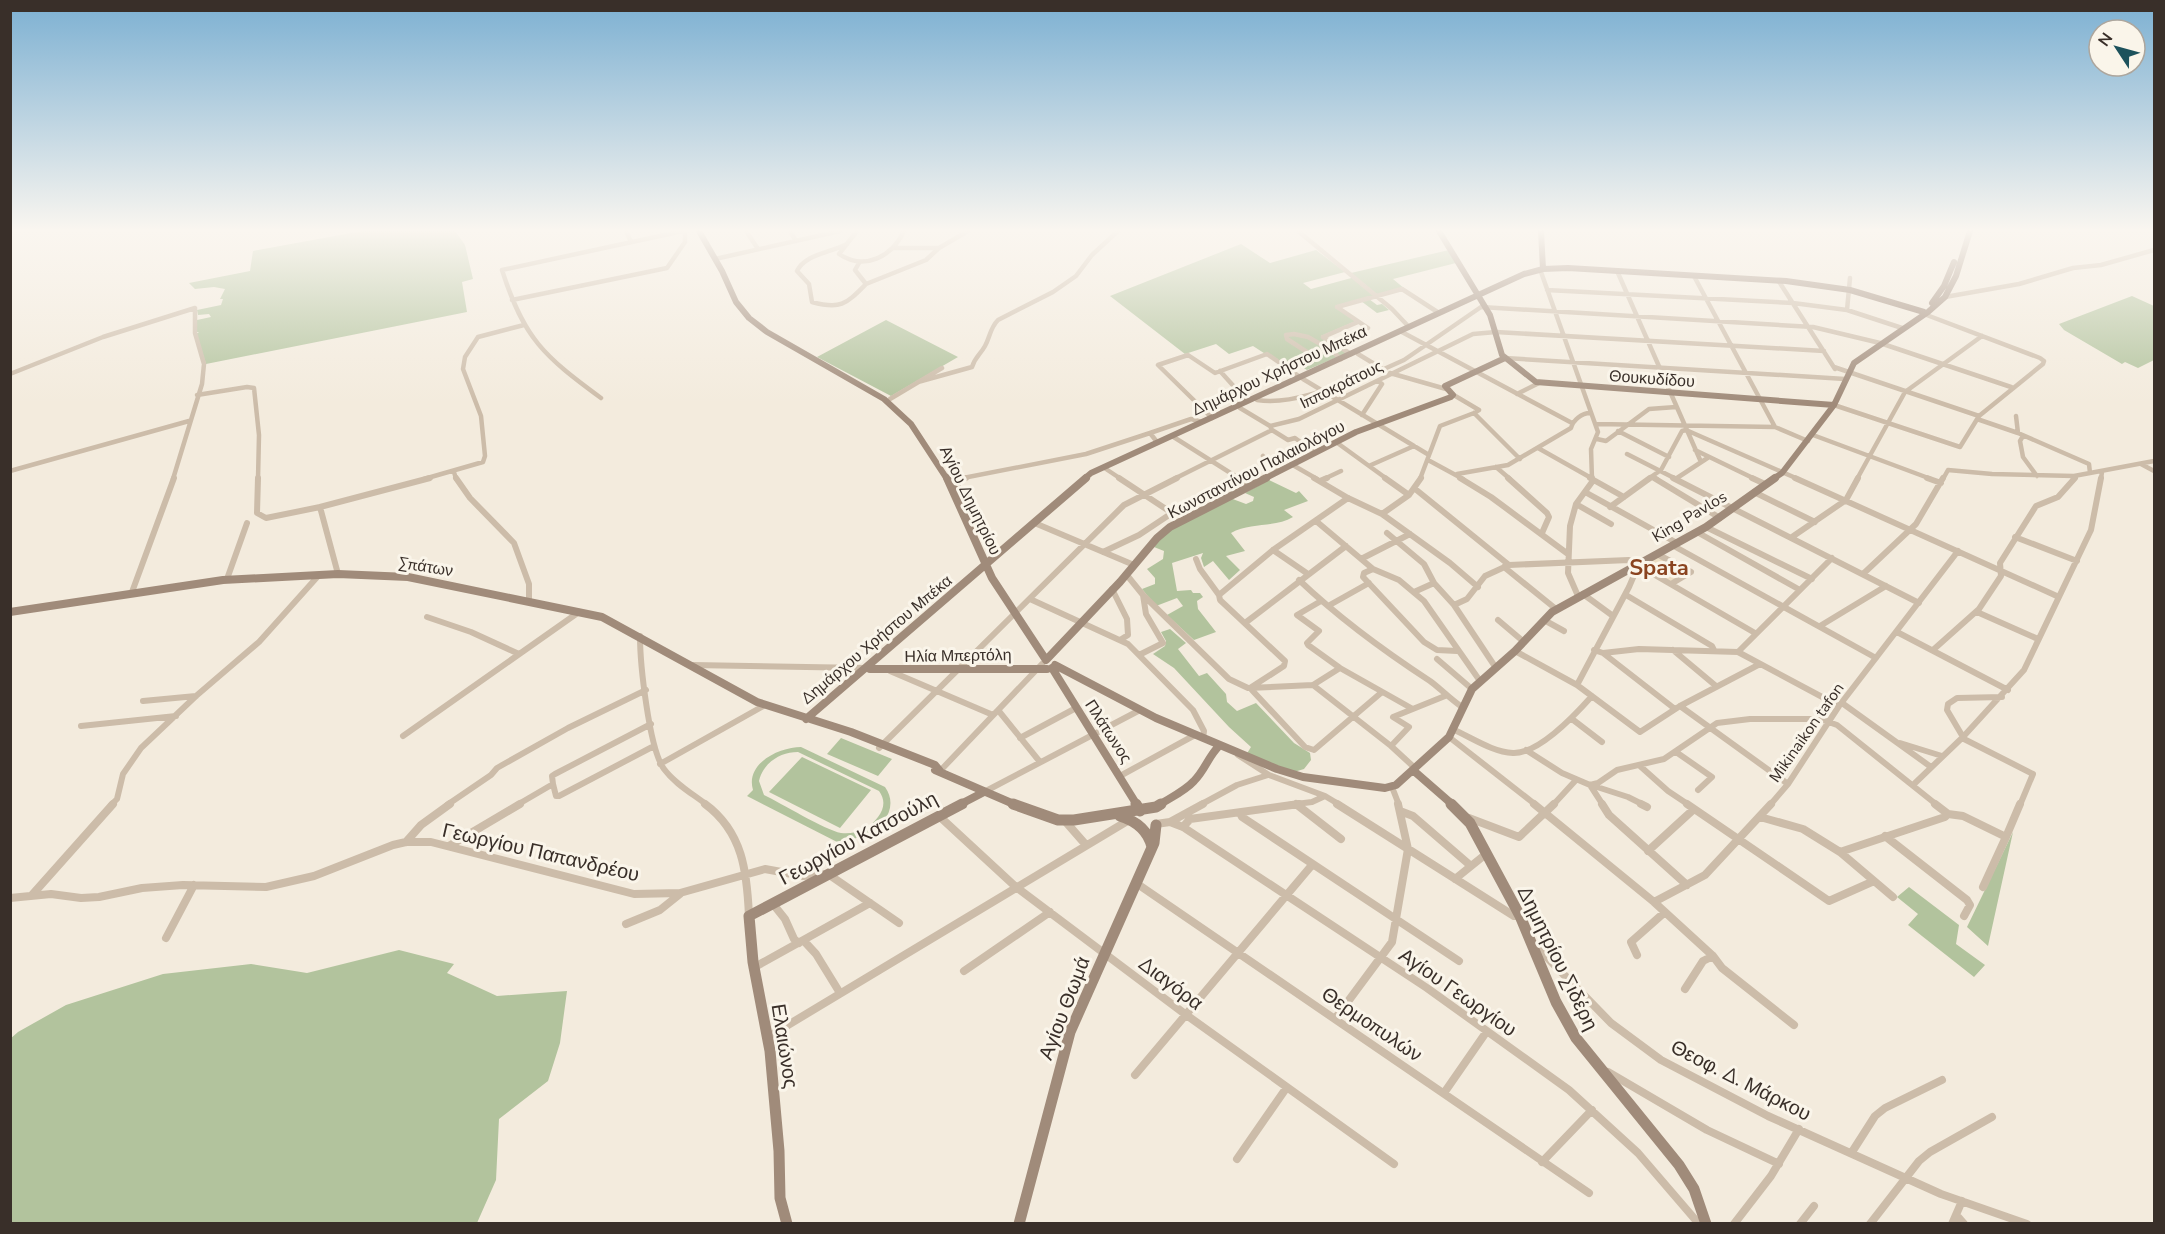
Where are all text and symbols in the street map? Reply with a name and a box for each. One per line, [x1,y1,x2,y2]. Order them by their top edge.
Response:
north arrow [2087,18,2147,78]
text: N [2093,28,2118,51]
street label: Δημάρχου Χρήστου Μπέκα [1188,321,1371,421]
street label: Ιπποκράτους [1296,355,1387,414]
street label: Θουκυδίδου [1608,365,1696,393]
street label: Κωνσταντίνου Παλαιολόγου [1164,416,1349,524]
street label: Αγίου Δημητρίου [934,442,1006,559]
street label: King Pavlos [1648,486,1731,548]
street label: Σπάτων [397,552,455,582]
district label: Spata [1629,553,1689,583]
street label: Δημάρχου Χρήστου Μπέκα [796,570,957,710]
street label: Ηλία Μπερτόλη [904,644,1012,668]
street label: Μikinaikon tafon [1764,678,1849,787]
street label: Πλάτωνος [1079,695,1137,768]
street label: Γεωργίου Κατσούλη [774,785,942,892]
street label: Γεωργίου Παπανδρέου [440,817,642,888]
street label: Δημητρίου Σιδέρη [1511,881,1604,1035]
street label: Αγίου Γεωργίου [1393,942,1522,1043]
street label: Διαγόρα [1133,950,1209,1017]
street label: Αγίου Θωμά [1032,953,1097,1064]
street label: Θερμοπυλών [1316,981,1427,1068]
street label: Ελαιώνος [764,1002,805,1091]
street label: Θεοφ. Δ. Μάρκου [1666,1033,1815,1127]

